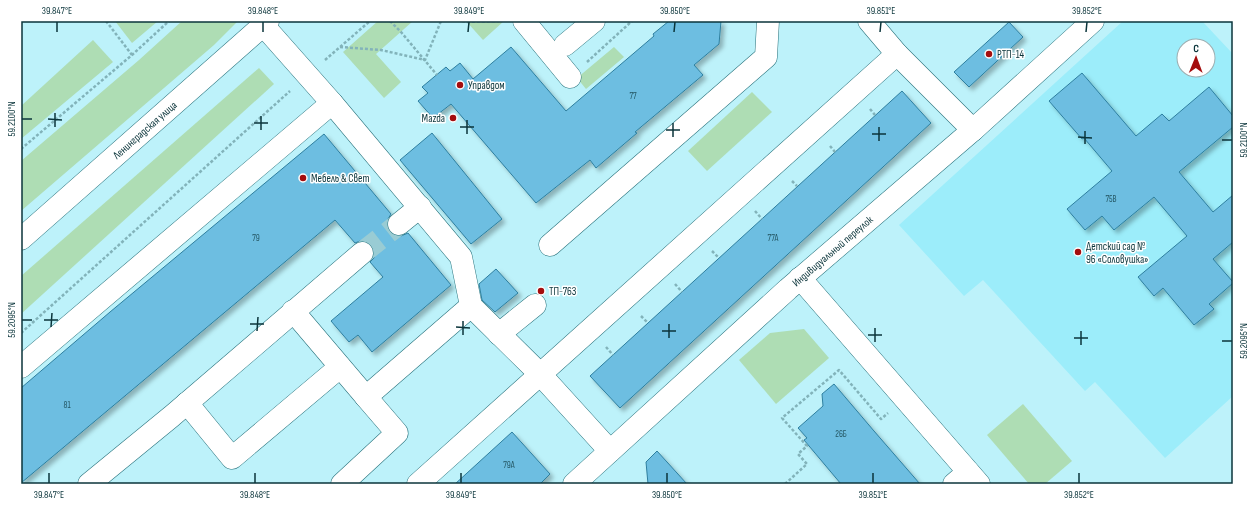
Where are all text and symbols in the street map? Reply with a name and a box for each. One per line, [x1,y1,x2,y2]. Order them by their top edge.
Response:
text: 39.847°E [42,5,72,17]
text: 39.848°E [248,5,278,17]
text: 39.849°E [454,5,484,17]
text: 39.850°E [660,5,690,17]
text: 39.851°E [867,5,895,17]
text: 39.852°E [1072,5,1102,17]
north arrow [1176,38,1216,78]
text: С [1193,42,1199,55]
place label: РТП-14 [997,48,1025,61]
marker: РТП-14 [984,49,994,59]
place label: Управдом [468,79,505,92]
marker: Управдом [455,80,465,90]
house number: 77 [629,91,637,102]
street label: Ленинградская улица [109,98,179,162]
text: 59.2100°N [6,101,18,137]
place label: Mazda [422,112,445,125]
marker: Mazda [448,113,458,123]
text: 59.2100°N [1238,122,1250,158]
place label: Мебель & Свет [311,172,370,185]
marker: Мебель & Свет [298,173,308,183]
house number: 75В [1105,194,1117,205]
street label: Индивидуальный переулок [789,212,876,289]
house number: 79 [252,233,260,244]
house number: 77А [768,233,779,244]
place label: Детский сад № 96 «Соловушка» [1086,240,1148,266]
marker: Детский сад № 96 «Соловушка» [1073,247,1083,257]
place label: ТП-763 [549,285,577,298]
marker: ТП-763 [536,286,546,296]
text: 59.2095°N [6,302,18,338]
text: 59.2095°N [1238,323,1250,359]
house number: 81 [63,400,71,411]
house number: 26Б [835,429,847,440]
house number: 79А [503,460,515,471]
text: 39.847°E [34,489,64,501]
text: 39.848°E [240,489,270,501]
text: 39.849°E [446,489,476,501]
text: 39.850°E [652,489,682,501]
text: 39.851°E [859,489,887,501]
text: 39.852°E [1064,489,1094,501]

